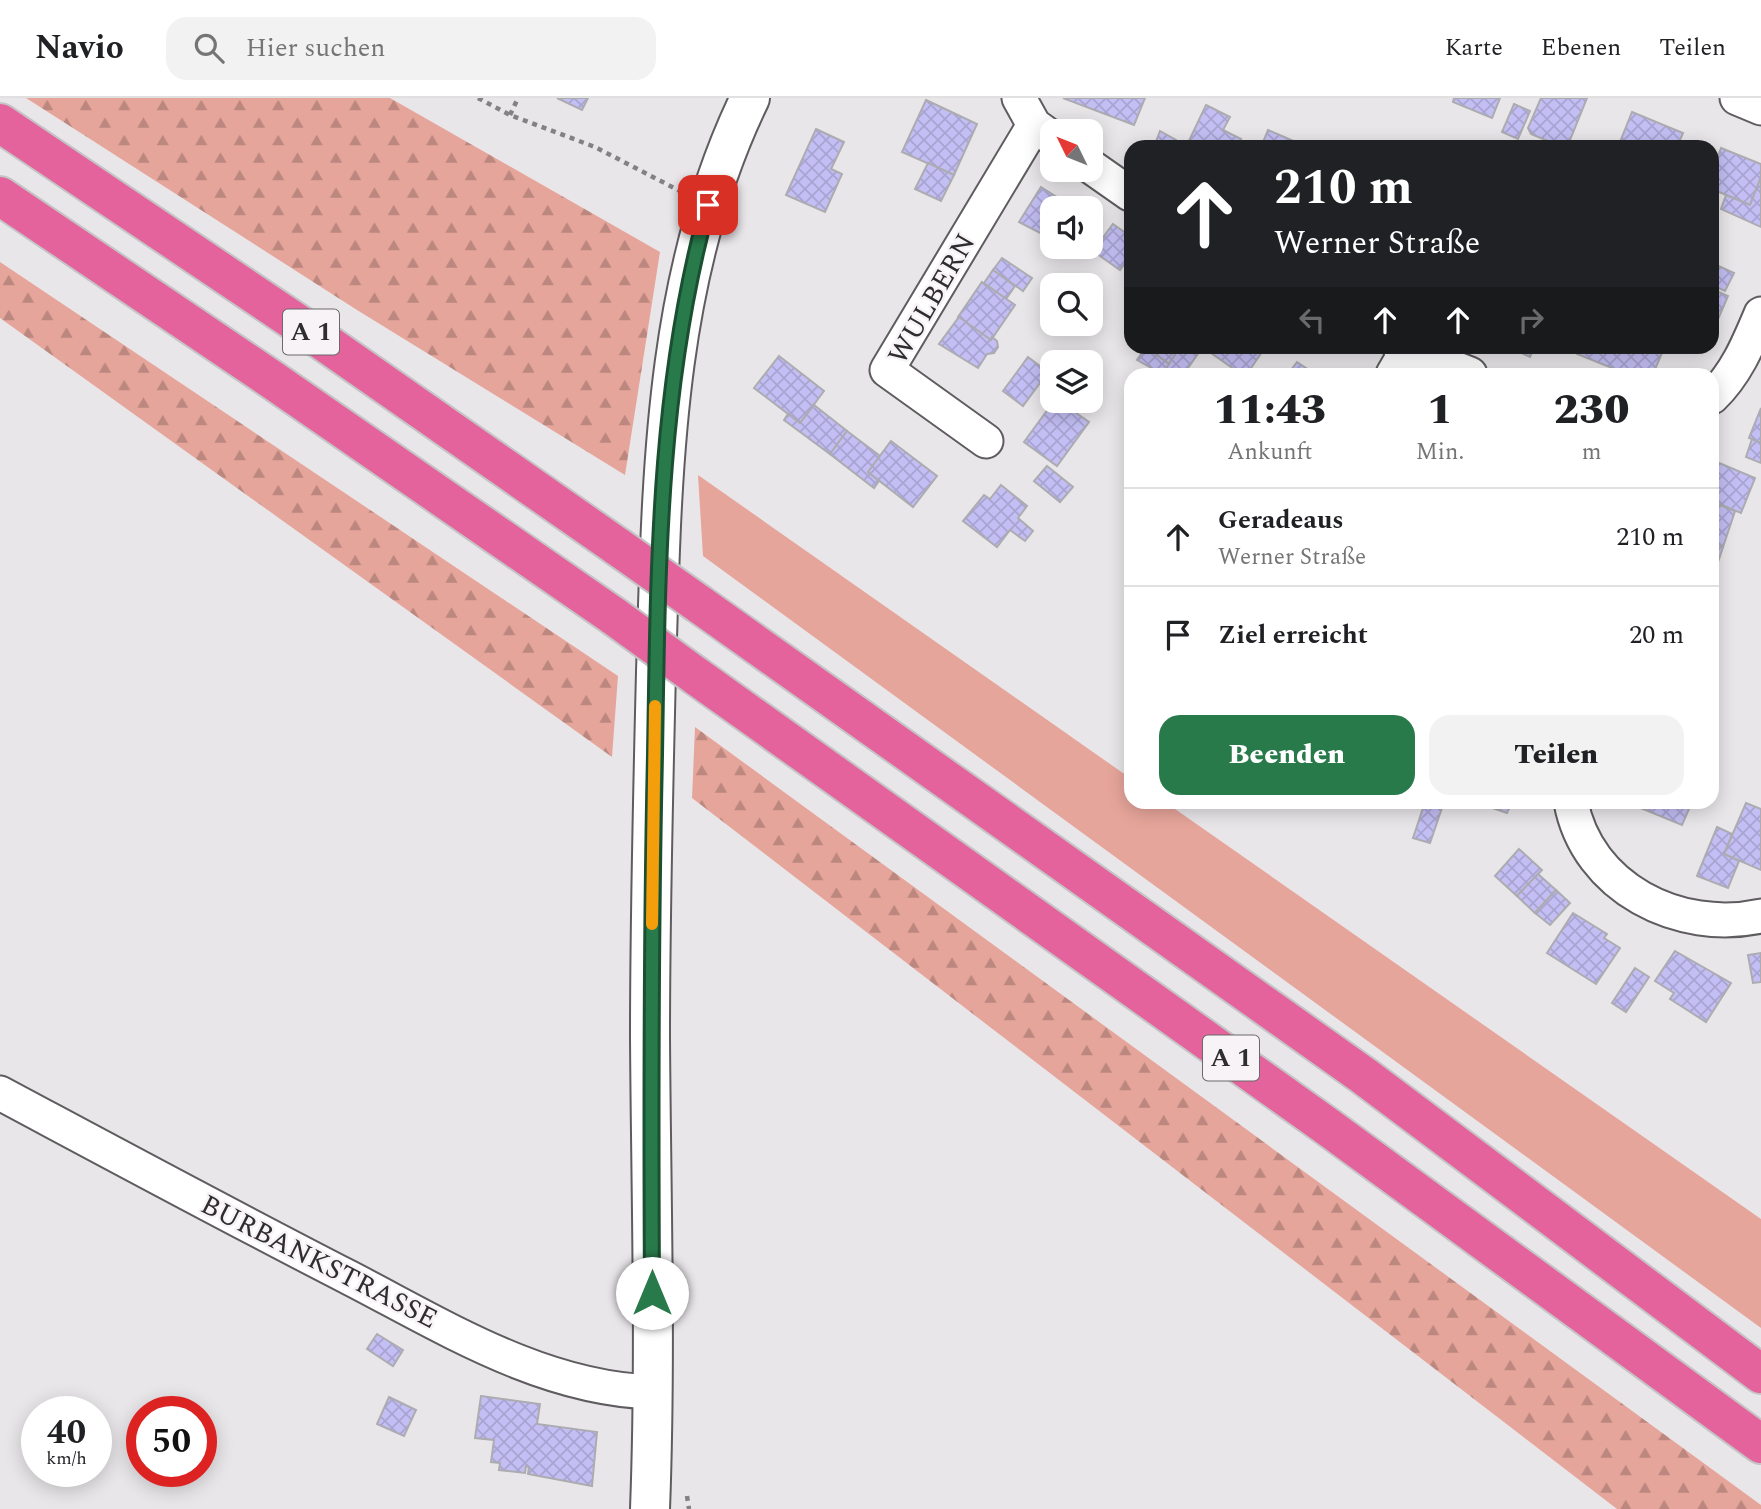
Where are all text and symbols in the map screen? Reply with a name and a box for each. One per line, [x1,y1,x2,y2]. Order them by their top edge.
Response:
search box [166,17,656,80]
text: Navio [35,23,124,73]
text: Hier suchen [246,28,385,68]
icon: search [190,29,228,67]
text: Karte [1445,30,1503,66]
text: Ebenen [1541,30,1621,66]
text: Teilen [1659,30,1726,66]
north arrow [1040,119,1102,182]
map controls [1040,119,1103,413]
text: 210 m [1274,151,1413,226]
icon: ahead [1159,168,1250,259]
pin [678,175,738,235]
icon: arrive [689,186,727,224]
button: sound [1040,196,1103,259]
text: Werner Straße [1274,219,1480,268]
street label: WULBERN [877,225,987,373]
button: search [1040,273,1103,336]
icon: left [1293,301,1331,339]
icon: ahead [1366,301,1404,339]
icon: ahead [1439,301,1477,339]
icon: right [1512,301,1550,339]
road number: A 1 [283,310,339,354]
button: layers [1040,350,1103,413]
text: 11:43 [1214,379,1326,442]
text: 1 [1427,379,1453,442]
text: 230 [1554,379,1629,442]
text: Ankunft [1227,435,1313,470]
text: Min. [1416,435,1464,470]
text: m [1582,435,1601,470]
text: Geradeaus [1218,500,1344,540]
text: 210 m [1616,517,1684,557]
icon: ahead [1159,518,1197,556]
text: Werner Straße [1218,540,1366,575]
text: Ziel erreicht [1218,615,1368,655]
text: 20 m [1629,615,1684,655]
icon: arrive [1159,616,1197,654]
button: Beenden [1159,715,1415,795]
button: Teilen [1429,715,1684,795]
road number: A 1 [1203,1035,1259,1080]
street label: BURBANKSTRASSE [193,1184,445,1340]
position arrow [615,1256,689,1330]
speed limit sign: 50 [126,1396,217,1487]
text: 40 [47,1406,86,1459]
text: km/h [46,1445,87,1472]

